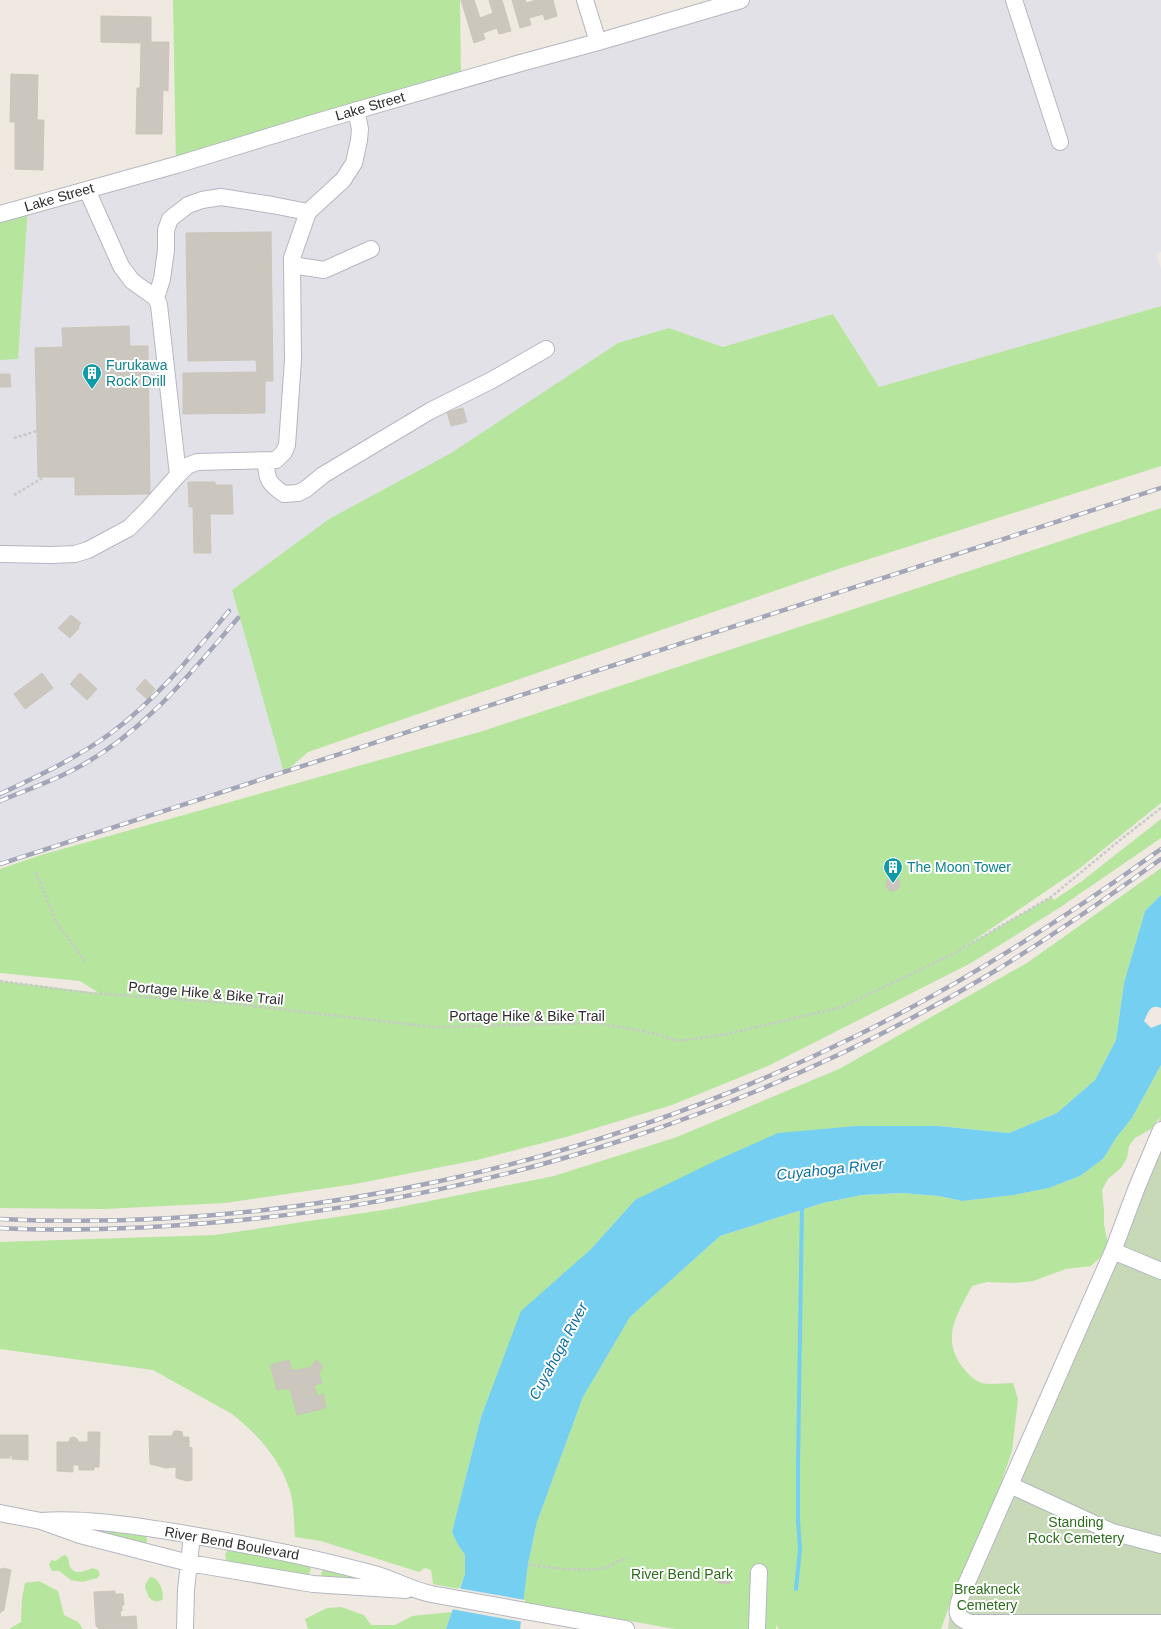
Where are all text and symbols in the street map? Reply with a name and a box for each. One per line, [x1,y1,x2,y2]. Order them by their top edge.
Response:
street label: Lake Street [333,88,407,124]
street label: Lake Street [22,179,96,215]
place label: Furukawa Rock Drill [106,357,168,389]
building icon: Furukawa Rock Drill [81,362,103,390]
building icon: The Moon Tower [882,856,904,884]
place label: The Moon Tower [907,859,1011,875]
street label: Portage Hike & Bike Trail [128,978,284,1008]
street label: Portage Hike & Bike Trail [449,1008,605,1024]
water label: Cuyahoga River [776,1155,885,1183]
water label: Cuyahoga River [525,1299,591,1402]
park label: Standing Rock Cemetery [1028,1514,1124,1546]
street label: River Bend Boulevard [164,1523,300,1563]
park label: River Bend Park [631,1566,734,1582]
park label: Breakneck Cemetery [954,1581,1021,1613]

